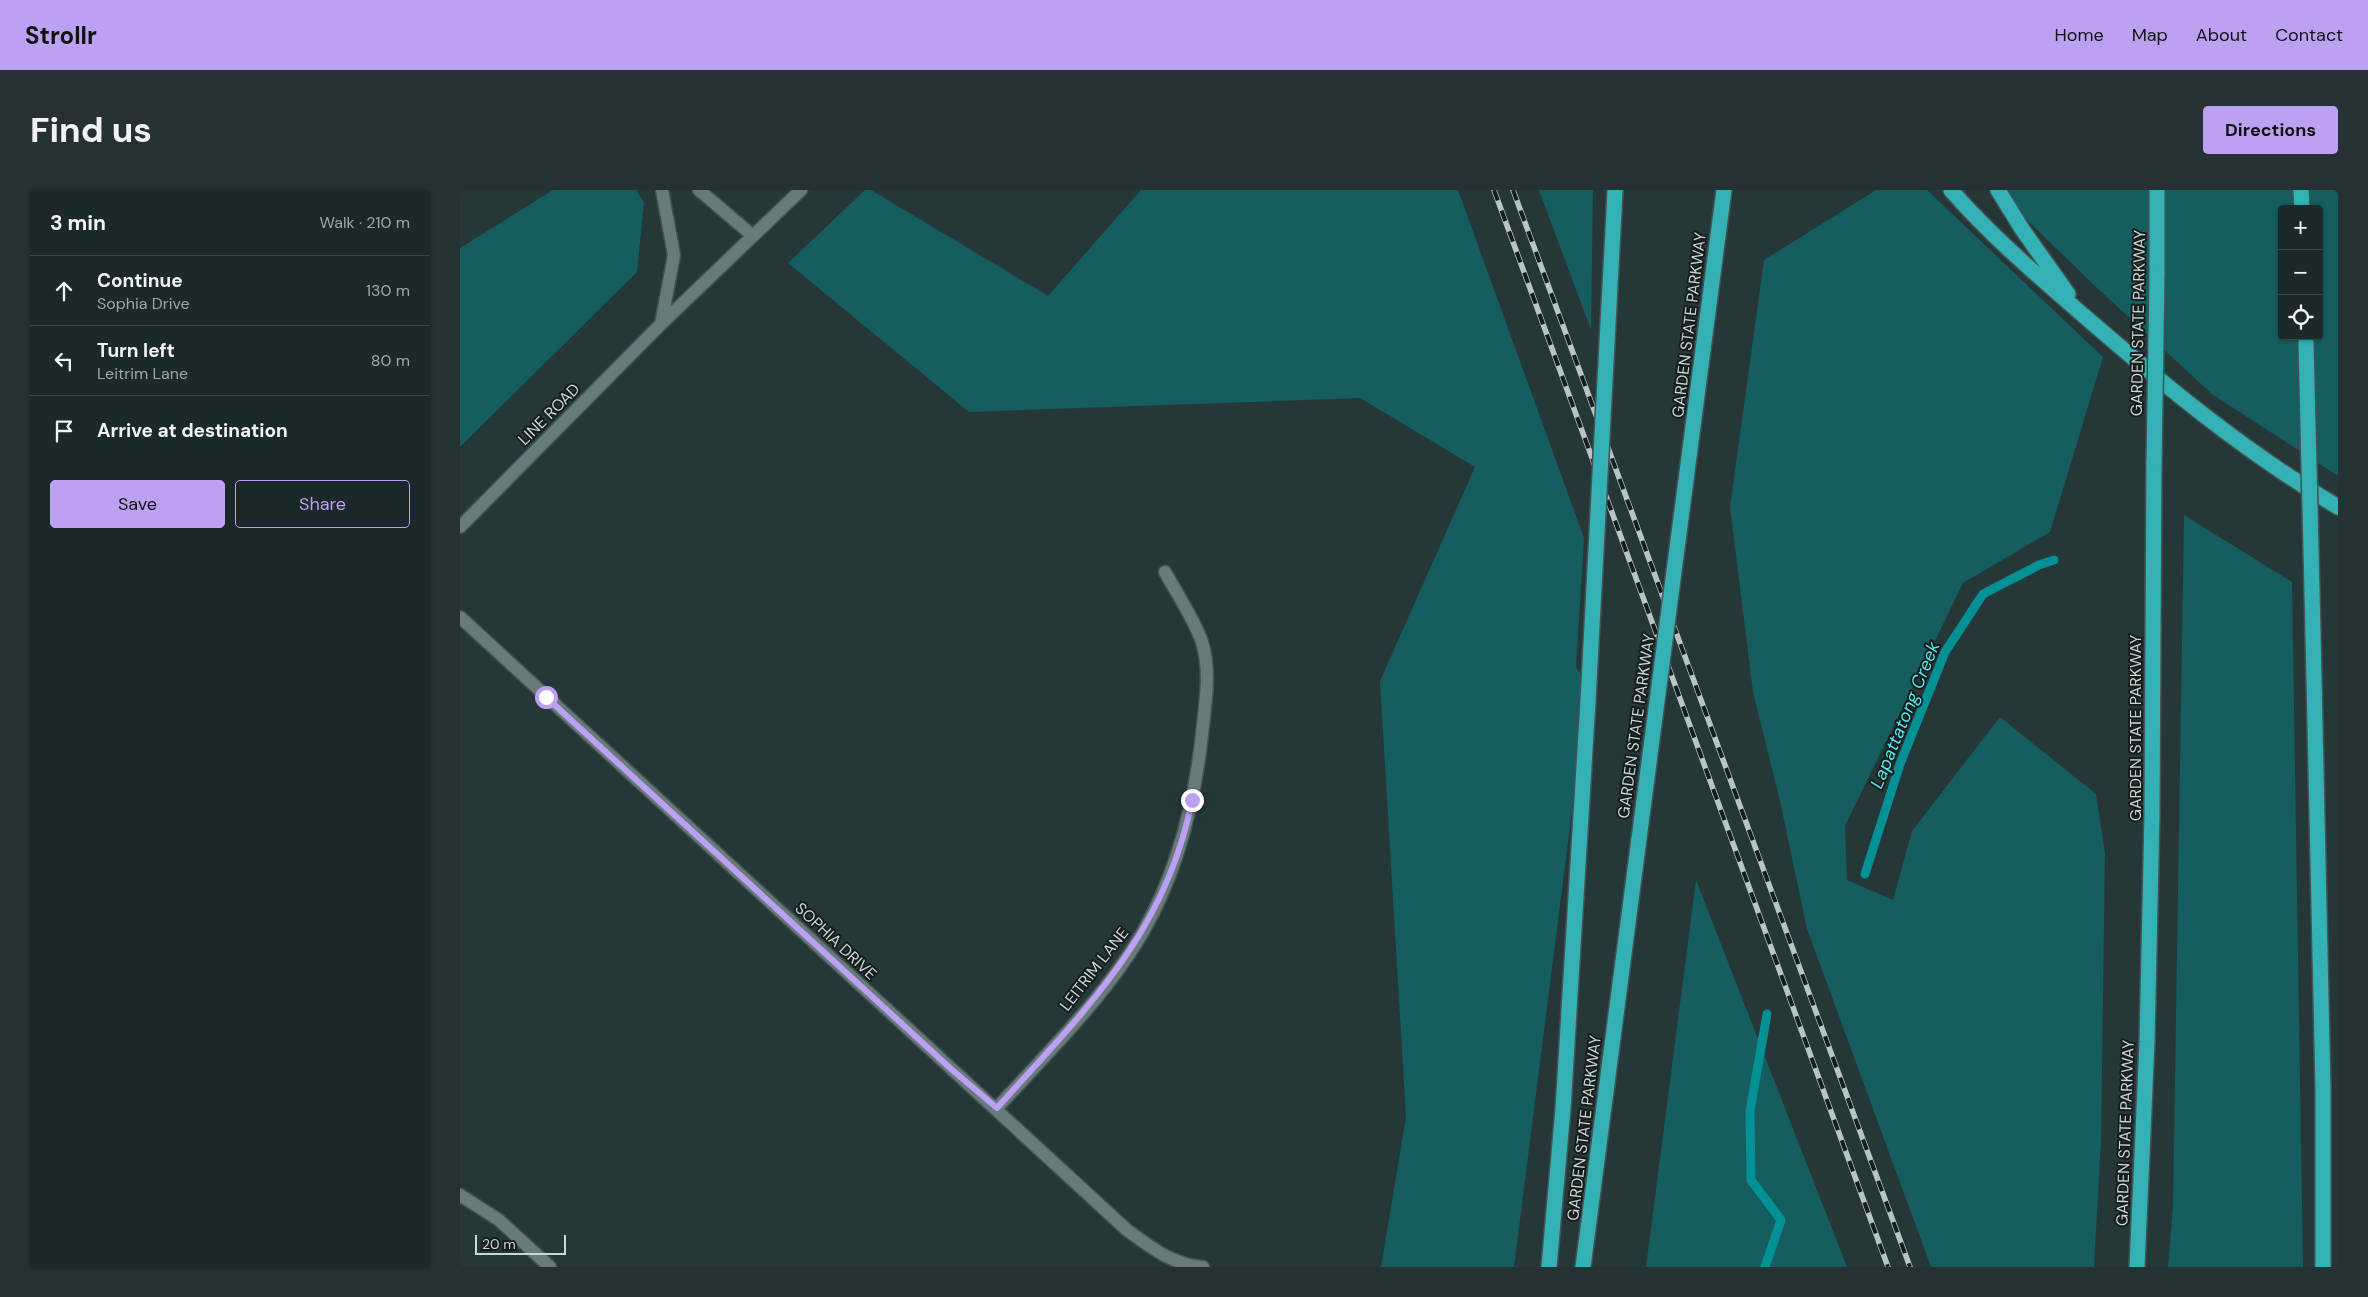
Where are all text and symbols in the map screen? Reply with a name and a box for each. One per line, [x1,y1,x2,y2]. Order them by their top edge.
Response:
text: Strollr [25,20,97,51]
text: Home [2054,23,2104,47]
text: Map [2132,23,2168,47]
text: About [2196,23,2247,47]
text: Contact [2275,23,2343,47]
button: Directions [2203,106,2338,154]
text: Find us [30,107,152,153]
map controls [2278,205,2323,340]
button: + [2278,205,2323,250]
text: 3 min [50,209,106,237]
text: Walk · 210 m [320,212,410,233]
street label: GARDEN STATE PARKWAY [2126,230,2150,416]
street label: GARDEN STATE PARKWAY [1667,231,1711,419]
button: − [2278,250,2323,295]
text: Continue [97,268,183,293]
icon: ahead [50,277,78,305]
text: 130 m [366,280,410,301]
text: Sophia Drive [97,293,190,314]
button: locate [2278,295,2323,340]
text: Turn left [97,338,175,363]
icon: left [50,347,78,375]
text: 80 m [371,350,410,371]
text: Leitrim Lane [97,363,188,384]
street label: LINE ROAD [514,379,584,449]
icon: arrive [50,417,78,445]
text: Arrive at destination [97,418,288,443]
button: Save [50,480,225,528]
button: Share [235,480,410,528]
street label: GARDEN STATE PARKWAY [1613,632,1659,820]
street label: GARDEN STATE PARKWAY [2125,635,2146,821]
water label: Lapattatong Creek [1865,637,1946,792]
route start [535,686,558,709]
route end [1181,789,1204,812]
street label: SOPHIA DRIVE [791,898,881,984]
street label: LEITRIM LANE [1055,923,1133,1015]
street label: GARDEN STATE PARKWAY [1562,1034,1606,1222]
street label: GARDEN STATE PARKWAY [2111,1039,2139,1227]
scale bar [475,1232,566,1255]
text: 20 m [482,1235,516,1253]

